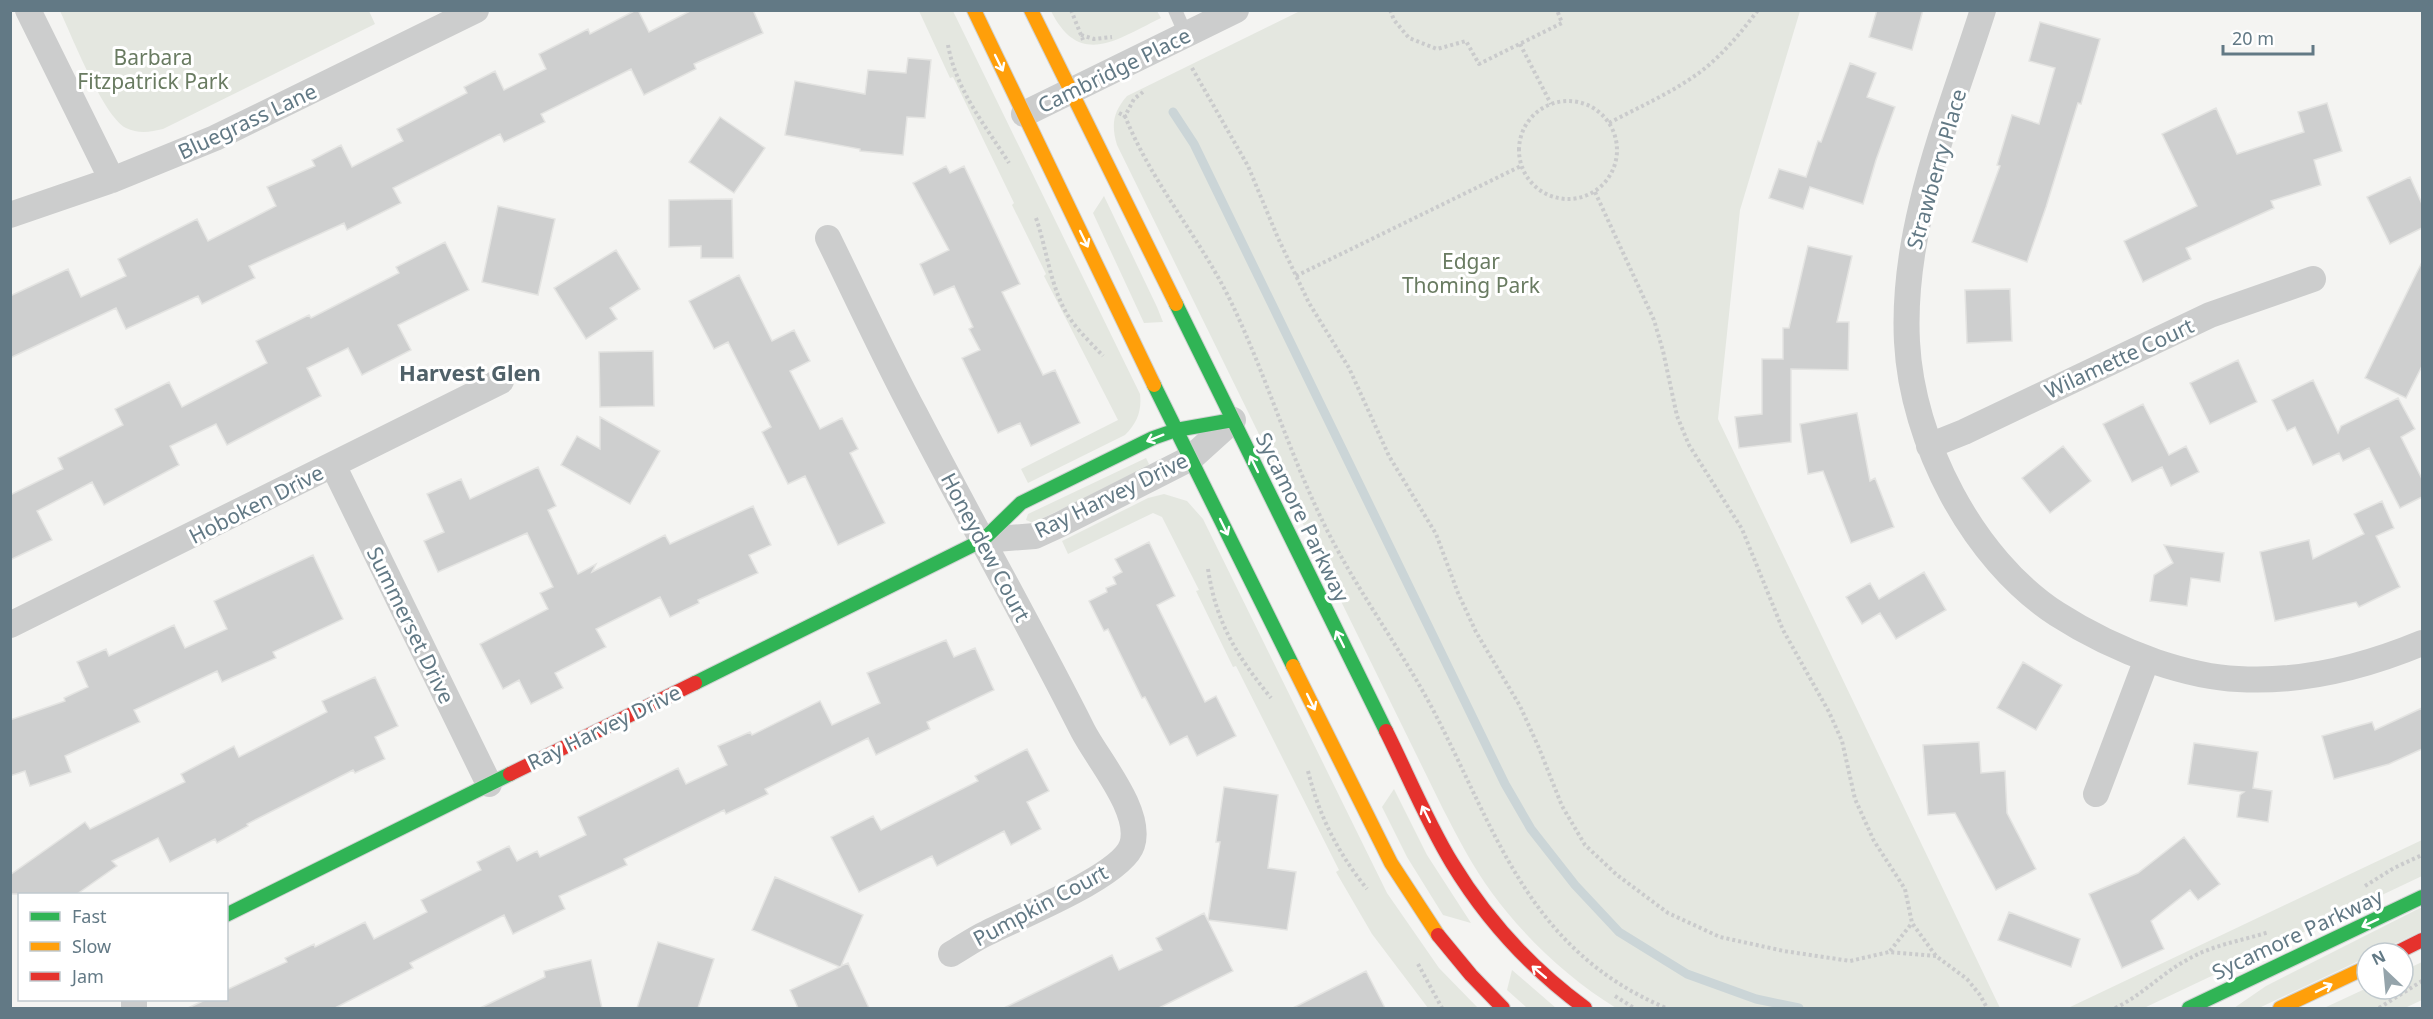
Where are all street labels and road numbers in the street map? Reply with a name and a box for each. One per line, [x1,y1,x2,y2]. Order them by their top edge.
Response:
street label: Cambridge Place [1033,21,1195,119]
street label: Bluegrass Lane [173,77,321,165]
street label: Strawberry Place [1900,85,1972,253]
street label: Wilamette Court [2040,311,2198,405]
street label: Sycamore Parkway [1250,428,1356,607]
street label: Ray Harvey Drive [1030,446,1192,544]
street label: Hoboken Drive [184,458,328,550]
street label: Honeydew Court [935,468,1037,627]
street label: Summerset Drive [361,542,461,708]
street label: Ray Harvey Drive [523,678,685,776]
street label: Pumpkin Court [968,858,1113,952]
street label: Sycamore Parkway [2207,882,2387,986]

